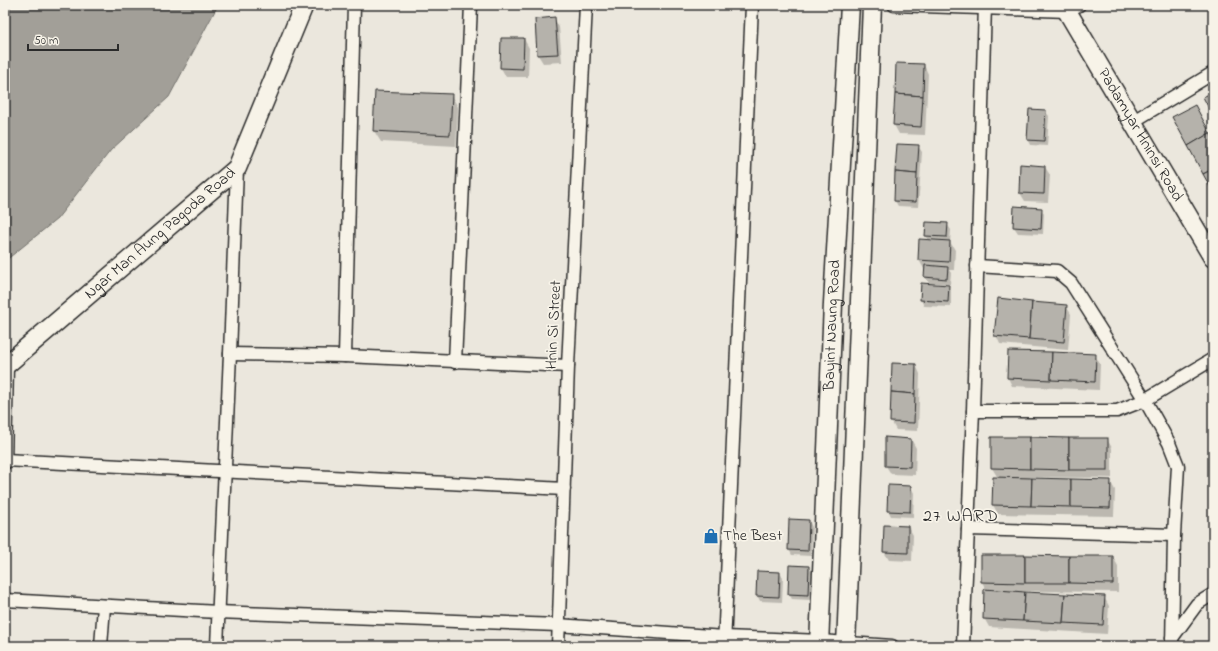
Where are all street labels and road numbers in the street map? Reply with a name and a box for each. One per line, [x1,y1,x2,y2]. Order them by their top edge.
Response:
street label: Padamyar Hninsi Road [1091,64,1189,206]
street label: Ngar Man Aung Pagoda Road [79,162,241,305]
street label: Bayint Naung Road [817,259,847,392]
street label: Hnin Si Street [540,279,568,370]

